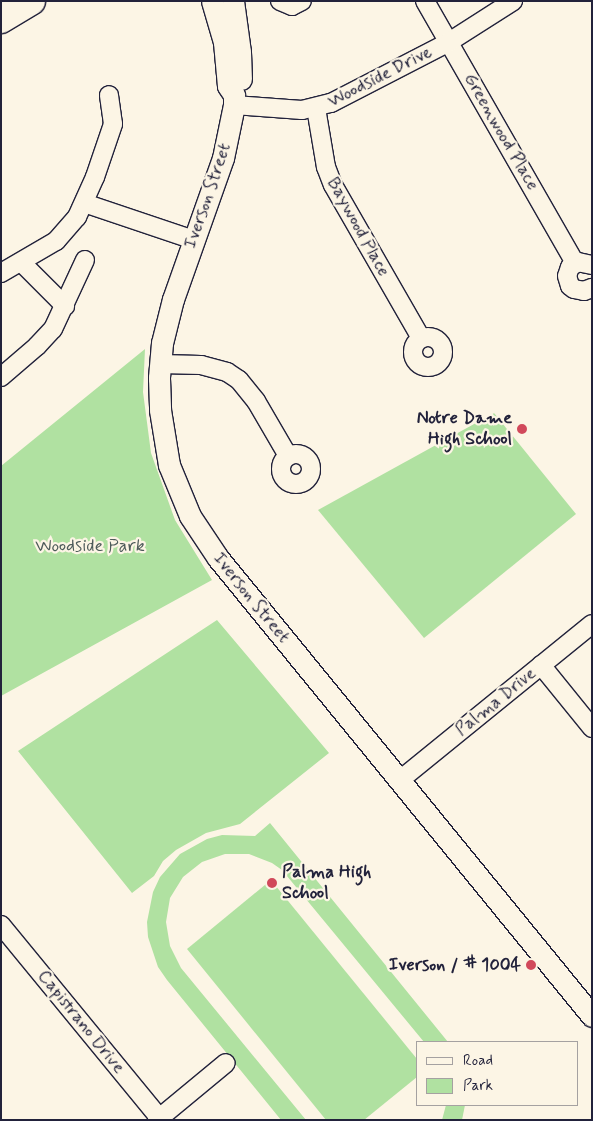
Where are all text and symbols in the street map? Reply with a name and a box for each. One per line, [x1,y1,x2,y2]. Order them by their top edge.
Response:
street label: Woodside Drive [325,42,435,112]
street label: Greenwood Place [459,71,543,193]
street label: Iverson Street [179,139,237,253]
street label: Baywood Place [322,173,394,281]
place label: Notre Dame High School [419,408,512,450]
marker: Notre Dame High School [516,423,528,435]
park label: Woodside Park [36,535,144,557]
street label: Iverson Street [207,547,295,649]
street label: Palma Drive [452,663,540,741]
place label: Palma High School [282,862,371,904]
marker: Palma High School [266,877,278,889]
place label: Iverson / # 1004 [389,954,521,976]
marker: Iverson / # 1004 [525,959,537,971]
street label: Capistrano Drive [33,967,129,1077]
legend [416,1041,578,1106]
text: Road [463,1051,493,1071]
text: Park [463,1076,493,1096]

